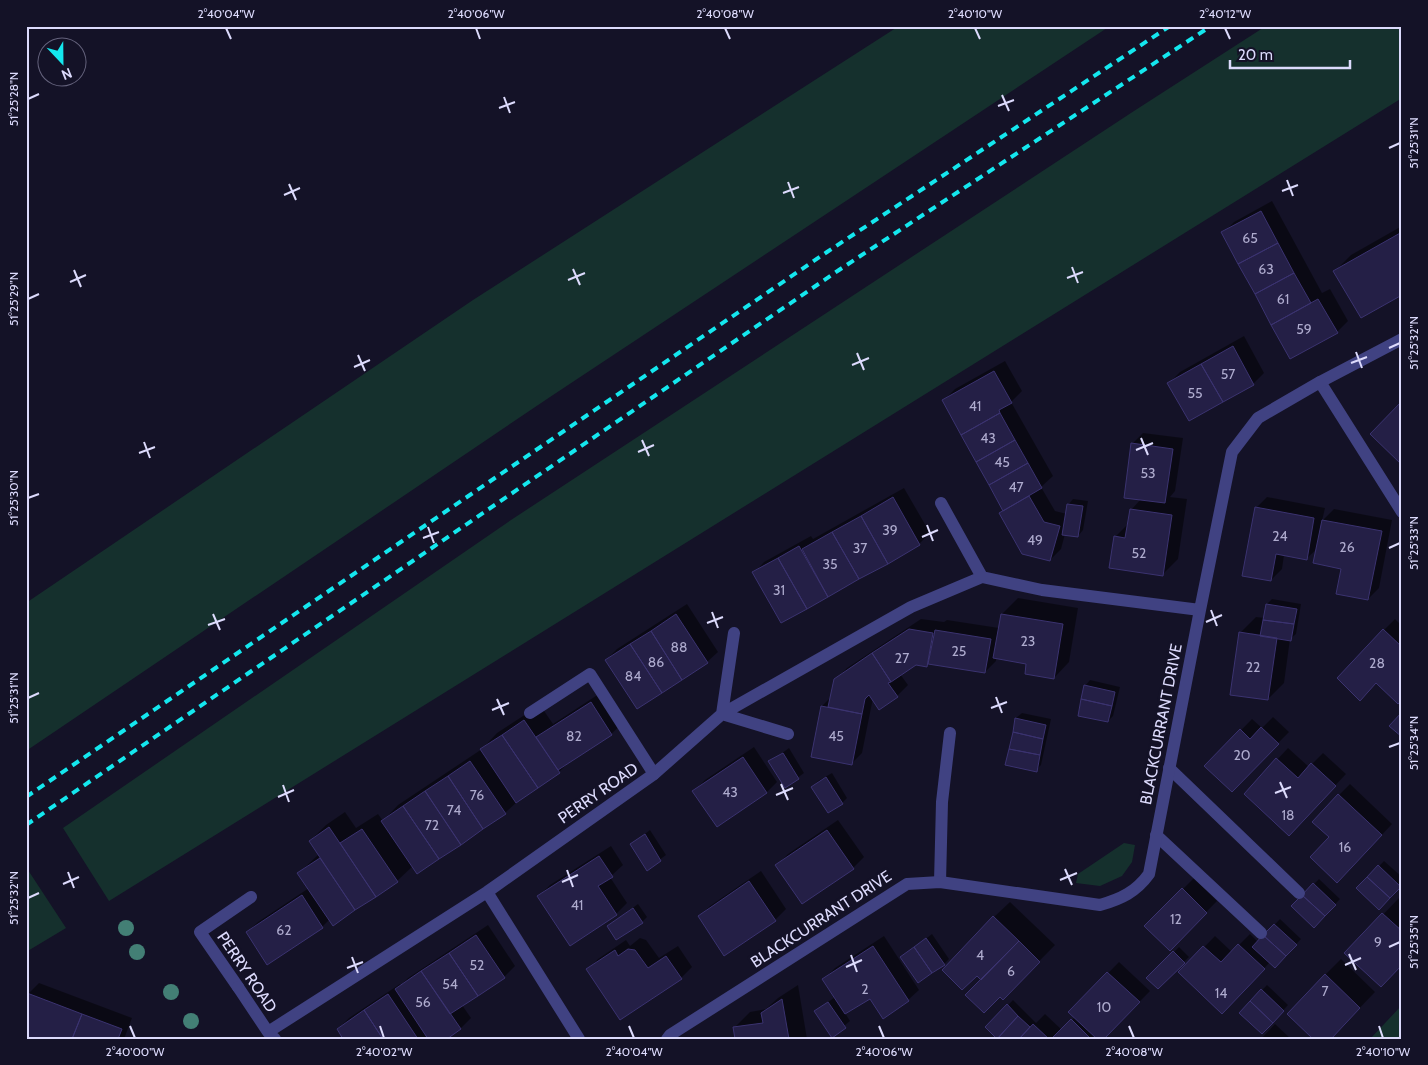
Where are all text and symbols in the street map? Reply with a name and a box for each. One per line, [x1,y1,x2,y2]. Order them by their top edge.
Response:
text: 2°40'04"W [197,6,255,21]
text: 2°40'06"W [447,6,505,21]
text: 2°40'08"W [696,6,754,21]
text: 2°40'10"W [948,6,1003,21]
text: 2°40'12"W [1199,6,1252,21]
north arrow [38,38,88,88]
scale bar [1230,38,1350,70]
text: 20 m [1238,46,1273,64]
text: N [59,64,75,84]
text: 51°25'28"N [6,72,21,126]
text: 51°25'31"N [1406,117,1421,169]
house number: 65 [1242,229,1258,247]
house number: 63 [1258,260,1274,278]
text: 51°25'29"N [6,272,21,326]
house number: 61 [1277,290,1289,308]
text: 51°25'32"N [1406,316,1421,370]
house number: 59 [1296,320,1312,338]
house number: 57 [1221,365,1235,383]
house number: 55 [1187,384,1203,402]
house number: 41 [969,397,981,415]
house number: 43 [980,429,996,447]
house number: 45 [994,453,1010,471]
house number: 53 [1140,464,1156,482]
text: 51°25'30"N [6,470,21,526]
house number: 47 [1008,478,1024,496]
text: 51°25'33"N [1406,516,1421,570]
house number: 39 [882,521,898,539]
house number: 24 [1272,527,1288,545]
house number: 49 [1027,531,1043,549]
house number: 26 [1339,538,1355,556]
house number: 37 [853,539,867,557]
house number: 52 [1132,544,1146,562]
house number: 35 [822,555,838,573]
house number: 31 [773,581,785,599]
house number: 23 [1021,632,1035,650]
house number: 88 [671,638,687,656]
house number: 25 [952,642,966,660]
street label: BLACKCURRANT DRIVE [1136,642,1186,806]
house number: 27 [895,649,909,667]
house number: 86 [648,653,664,671]
house number: 28 [1369,654,1385,672]
house number: 22 [1246,658,1260,676]
house number: 84 [625,667,641,685]
text: 51°25'31"N [6,672,21,724]
text: 51°25'34"N [1406,716,1421,770]
house number: 82 [566,727,582,745]
house number: 45 [828,727,844,745]
house number: 20 [1233,746,1251,764]
street label: PERRY ROAD [554,759,642,827]
house number: 43 [722,783,738,801]
house number: 76 [470,786,484,804]
house number: 74 [447,801,461,819]
house number: 18 [1281,806,1295,824]
house number: 72 [425,816,439,834]
house number: 16 [1339,838,1351,856]
street label: BLACKCURRANT DRIVE [747,866,895,972]
text: 51°25'32"N [6,871,21,925]
house number: 41 [571,896,583,914]
house number: 12 [1170,910,1182,928]
text: 51°25'35"N [1406,915,1421,969]
house number: 62 [276,921,292,939]
street label: PERRY ROAD [213,928,281,1016]
house number: 9 [1374,933,1382,951]
house number: 4 [976,946,984,964]
house number: 52 [470,956,484,974]
house number: 6 [1007,962,1015,980]
house number: 54 [442,975,458,993]
house number: 2 [861,980,869,998]
house number: 7 [1321,982,1329,1000]
house number: 14 [1215,984,1227,1002]
house number: 56 [415,993,431,1011]
house number: 10 [1097,998,1111,1016]
text: 2°40'00"W [106,1044,165,1059]
text: 2°40'02"W [356,1044,413,1059]
text: 2°40'04"W [605,1044,663,1059]
text: 2°40'06"W [855,1044,913,1059]
text: 2°40'08"W [1105,1044,1163,1059]
text: 2°40'10"W [1356,1044,1411,1059]

